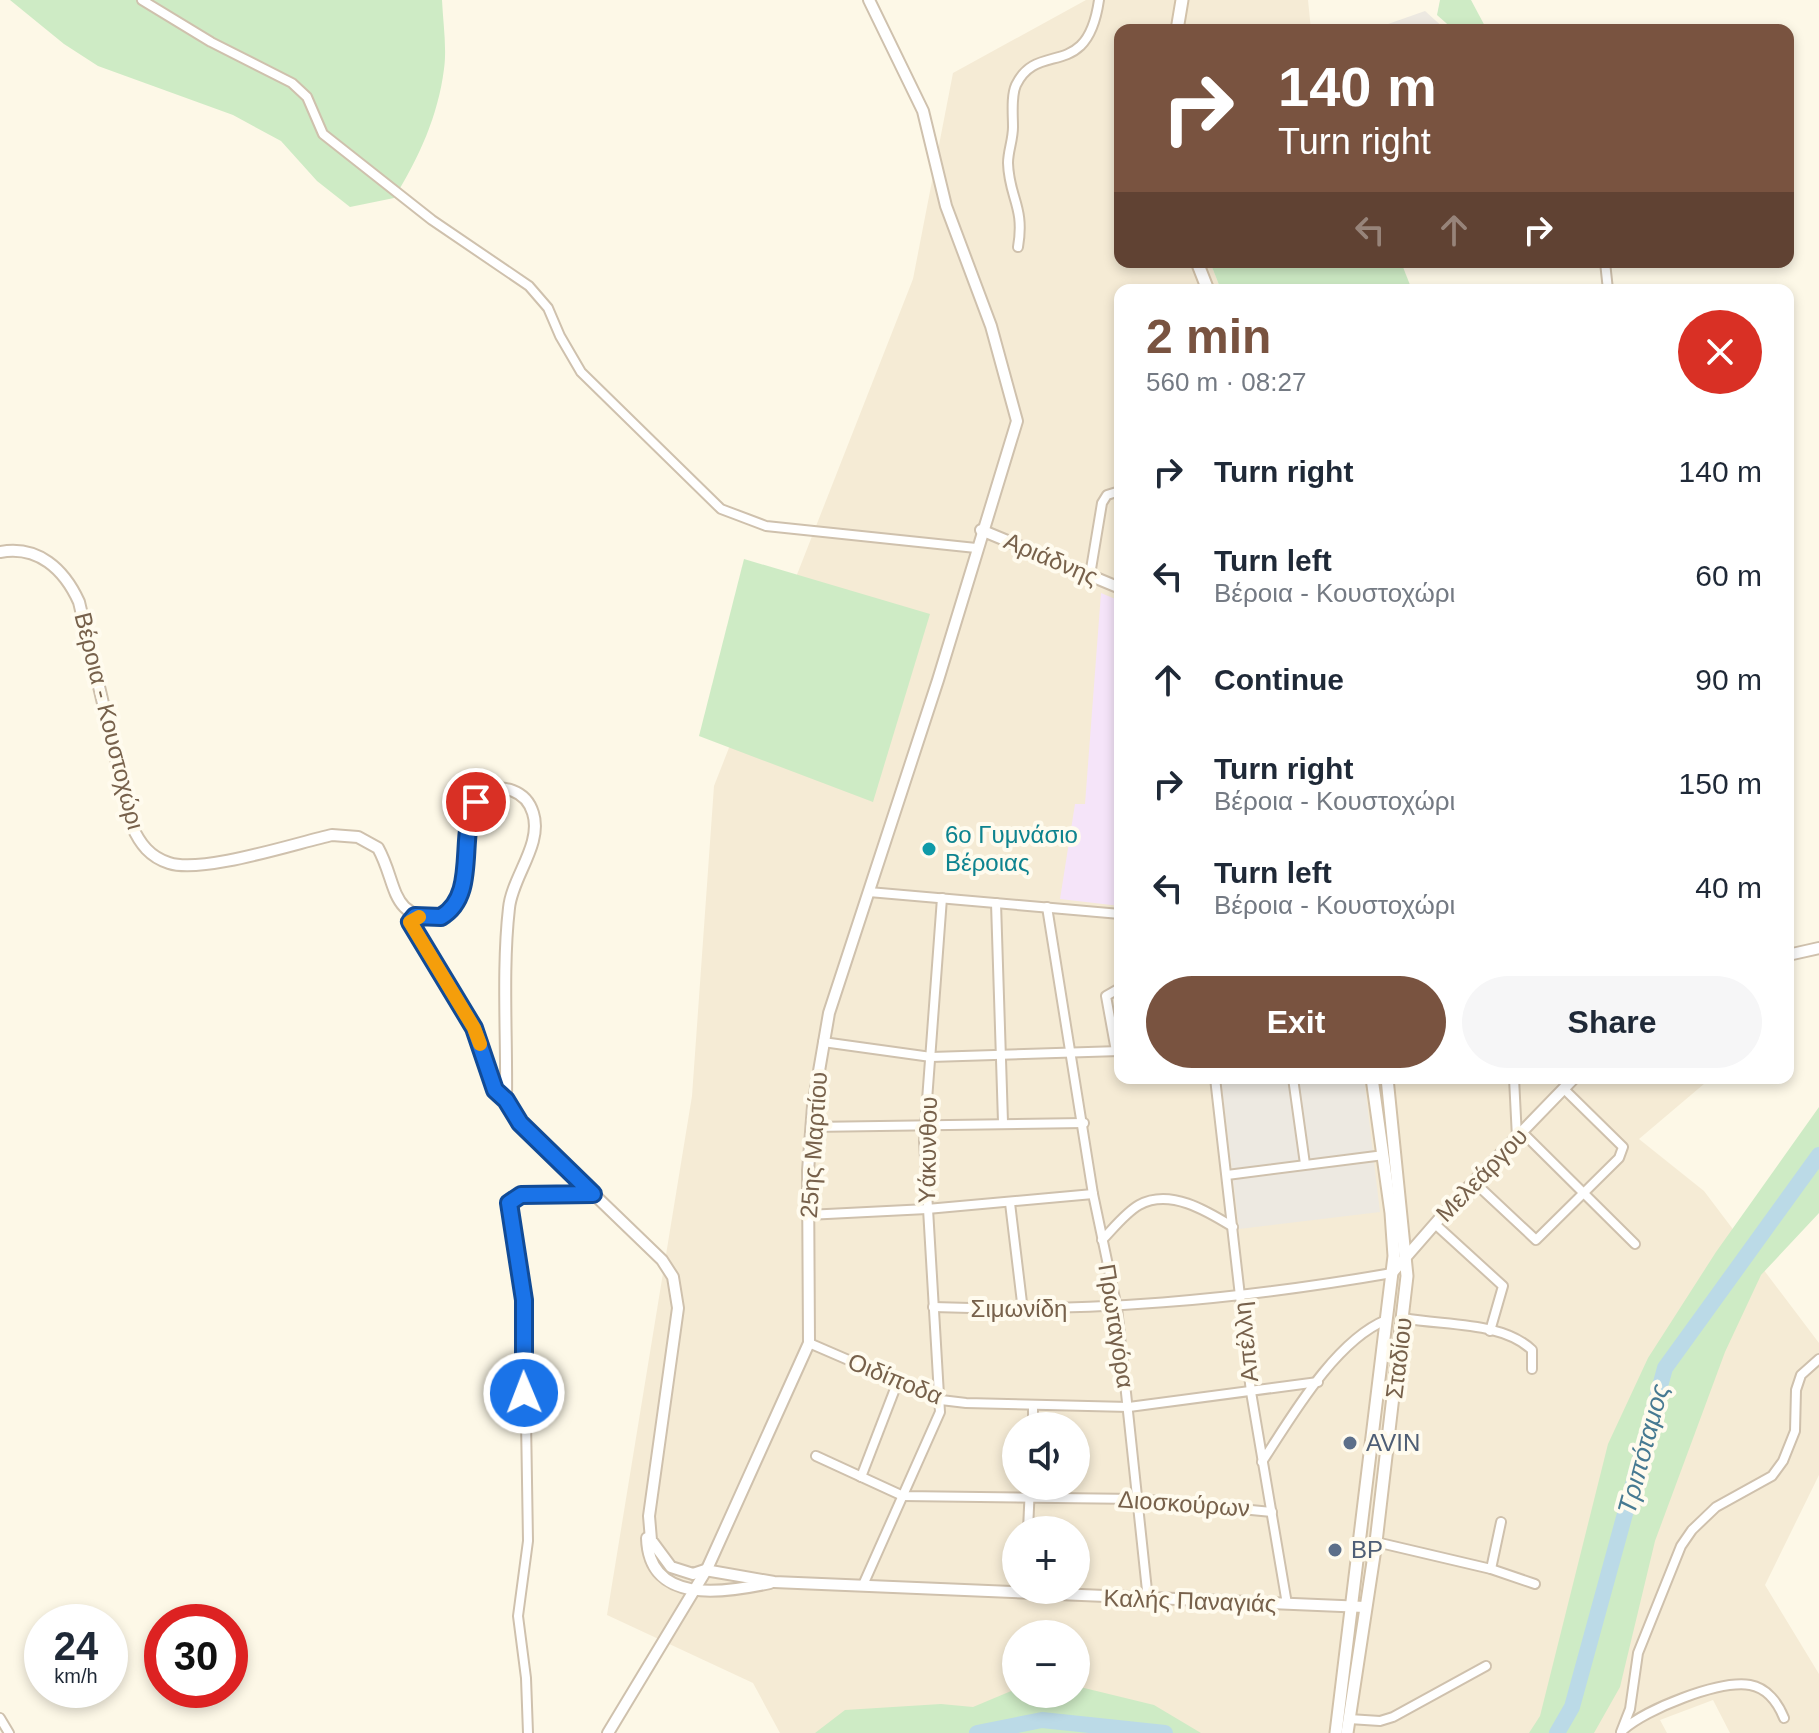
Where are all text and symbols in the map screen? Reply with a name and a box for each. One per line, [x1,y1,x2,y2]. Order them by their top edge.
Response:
text: 140 m [1278,55,1437,118]
icon: right [1146,56,1250,160]
text: Turn right [1278,121,1431,162]
icon: left [1348,208,1392,252]
icon: ahead [1432,208,1476,252]
icon: right [1516,208,1560,252]
text: 2 min [1146,310,1271,363]
button: close [1678,310,1762,394]
text: 560 m · 08:27 [1146,367,1306,397]
icon: right [1146,450,1190,494]
text: Turn right [1214,455,1353,488]
text: 140 m [1679,455,1762,488]
street label: Αριάδνης [1000,527,1102,590]
text: Turn left [1214,544,1332,577]
icon: left [1146,554,1190,598]
text: 60 m [1695,559,1762,592]
text: Βέροια - Κουστοχώρι [1214,578,1455,608]
street label: Βέροια - Κουστοχώρι [69,610,150,832]
icon: ahead [1146,658,1190,702]
text: Continue [1214,663,1344,696]
text: 90 m [1695,663,1762,696]
text: Turn right [1214,752,1353,785]
icon: right [1146,762,1190,806]
text: 150 m [1679,767,1762,800]
pin [442,768,510,836]
icon: arrive [454,780,498,824]
text: Βέροια - Κουστοχώρι [1214,786,1455,816]
place label: 6ο Γυμνάσιο Βέροιας [945,821,1078,876]
marker: 6ο Γυμνάσιο Βέροιας [920,840,938,858]
text: Turn left [1214,856,1332,889]
icon: left [1146,866,1190,910]
text: 40 m [1695,871,1762,904]
text: Βέροια - Κουστοχώρι [1214,890,1455,920]
button: Exit [1146,976,1446,1068]
button: Share [1462,976,1762,1068]
street label: 25ης Μαρτίου [795,1071,832,1219]
street label: Υάκυνθου [913,1096,942,1204]
street label: Μελεάργου [1430,1122,1533,1227]
street label: Πρωταγόρα [1093,1262,1140,1390]
street label: Σιμωνίδη [971,1295,1067,1322]
street label: Απέλλη [1228,1301,1263,1384]
street label: Σταδίου [1380,1316,1417,1400]
street label: Οιδίποδα [844,1347,946,1410]
position arrow [482,1351,566,1435]
water label: Τριπόταμος [1611,1380,1675,1517]
map controls [1002,1412,1090,1708]
button: sound [1002,1412,1090,1500]
place label: AVIN [1366,1429,1420,1456]
marker: AVIN [1341,1434,1359,1452]
street label: Διοσκούρων [1117,1485,1251,1522]
button: + [1002,1516,1090,1604]
place label: BP [1351,1536,1383,1563]
marker: BP [1326,1541,1344,1559]
street label: Καλής Παναγιάς [1103,1584,1277,1617]
speed limit sign: 30 [144,1604,248,1708]
button: − [1002,1620,1090,1708]
text: 24 [54,1624,98,1668]
text: km/h [54,1665,98,1687]

